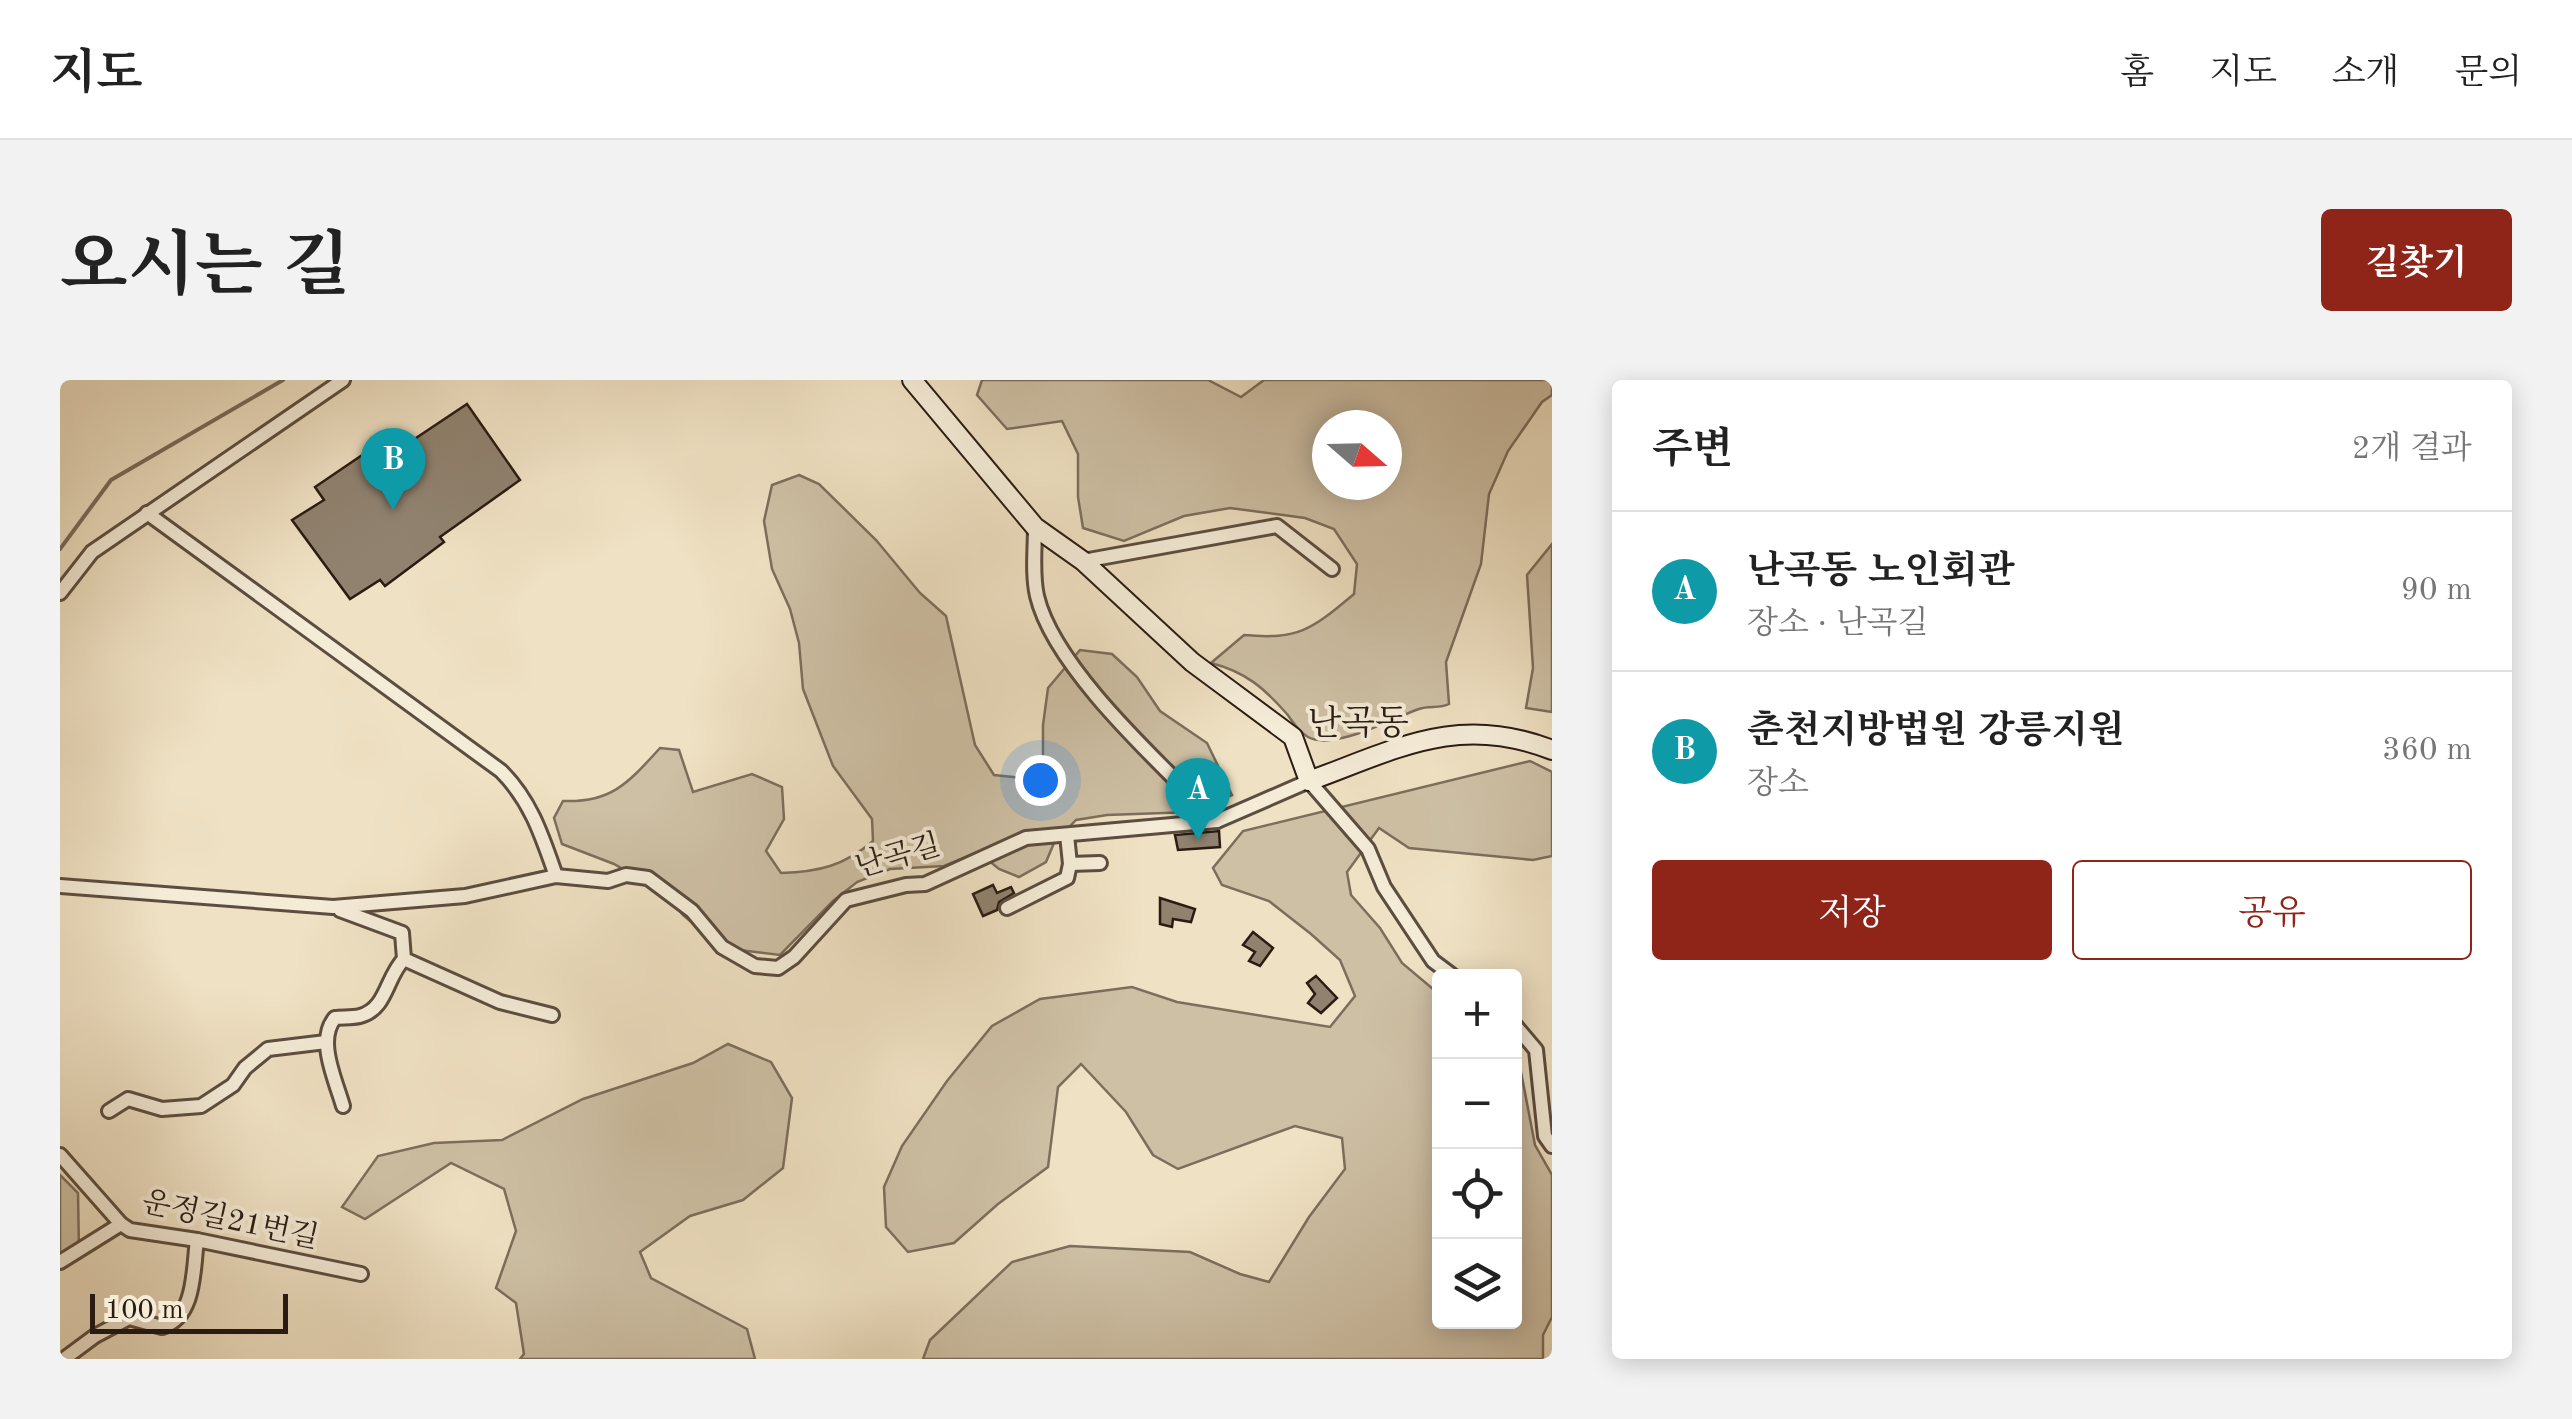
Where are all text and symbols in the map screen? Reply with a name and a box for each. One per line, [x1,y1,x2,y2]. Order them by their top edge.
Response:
text: 지도 [50,51,143,99]
text: 홈 [2120,56,2154,91]
text: 지도 [2209,56,2277,91]
text: 소개 [2332,56,2399,91]
text: 문의 [2454,56,2522,91]
button: 길찾기 [2321,209,2512,311]
text: 오시는 길 [60,235,350,305]
north arrow [1312,410,1402,500]
pin: B [360,428,426,510]
text: 주변 [1652,430,1733,472]
text: 2개 결과 [2352,434,2472,466]
text: 난곡동 노인회관 [1747,553,2015,591]
text: A [1672,575,1697,607]
text: 90 m [2401,575,2472,607]
text: 장소 · 난곡길 [1747,609,1928,641]
district label: 난곡동 [1307,704,1409,742]
text: 춘천지방법원 강릉지원 [1747,713,2125,751]
text: B [1673,735,1696,767]
text: 360 m [2382,735,2472,767]
your location [1015,755,1066,806]
pin: A [1166,758,1230,840]
text: 장소 [1747,769,1809,801]
street label: 난곡길 [852,829,944,883]
button: 저장 [1652,860,2052,960]
button: 공유 [2072,860,2472,960]
map controls [1432,969,1522,1329]
button: + [1432,969,1522,1059]
button: − [1432,1059,1522,1149]
button: locate [1432,1149,1522,1239]
street label: 운정길21번길 [139,1186,321,1254]
button: layers [1432,1239,1522,1329]
scale bar [90,1289,288,1334]
text: 100 m [105,1297,184,1325]

